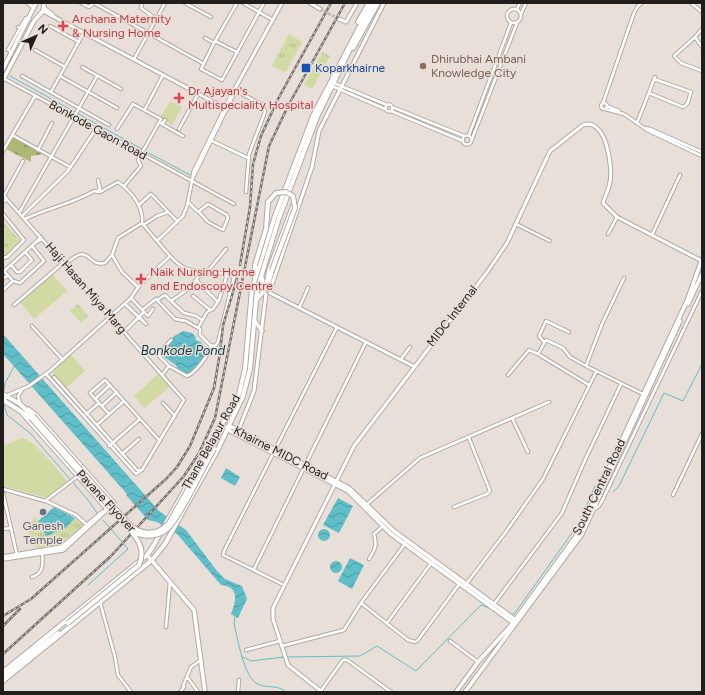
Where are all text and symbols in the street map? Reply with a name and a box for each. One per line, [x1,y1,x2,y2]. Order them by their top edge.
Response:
place label: Archana Maternity & Nursing Home [72,12,172,40]
north arrow [16,16,56,56]
marker: Archana Maternity & Nursing Home [57,20,69,32]
text: N [35,22,50,37]
place label: Dhirubhai Ambani Knowledge City [431,52,526,80]
place label: Koparkhairne [315,61,386,75]
marker: Dhirubhai Ambani Knowledge City [418,61,428,71]
marker: Koparkhairne [300,62,312,74]
place label: Dr Ajayan's Multispeciality Hospital [188,84,313,112]
marker: Dr Ajayan's Multispeciality Hospital [173,92,185,104]
street label: Bonkode Gaon Road [47,97,149,163]
street label: Haji Hasan Miya Marg [43,240,129,336]
place label: Naik Nursing Home and Endoscopy Centre [150,265,273,293]
marker: Naik Nursing Home and Endoscopy Centre [135,273,147,285]
street label: MIDC Internal [424,283,480,349]
water label: Bonkode Pond [141,343,225,358]
street label: Thane Belapur Road [179,392,243,492]
street label: Khairne MIDC Road [231,423,331,483]
street label: South Central Road [570,437,628,537]
street label: Pavane Flyover [74,467,138,535]
marker: Ganesh Temple [38,507,48,517]
place label: Ganesh Temple [23,519,64,547]

